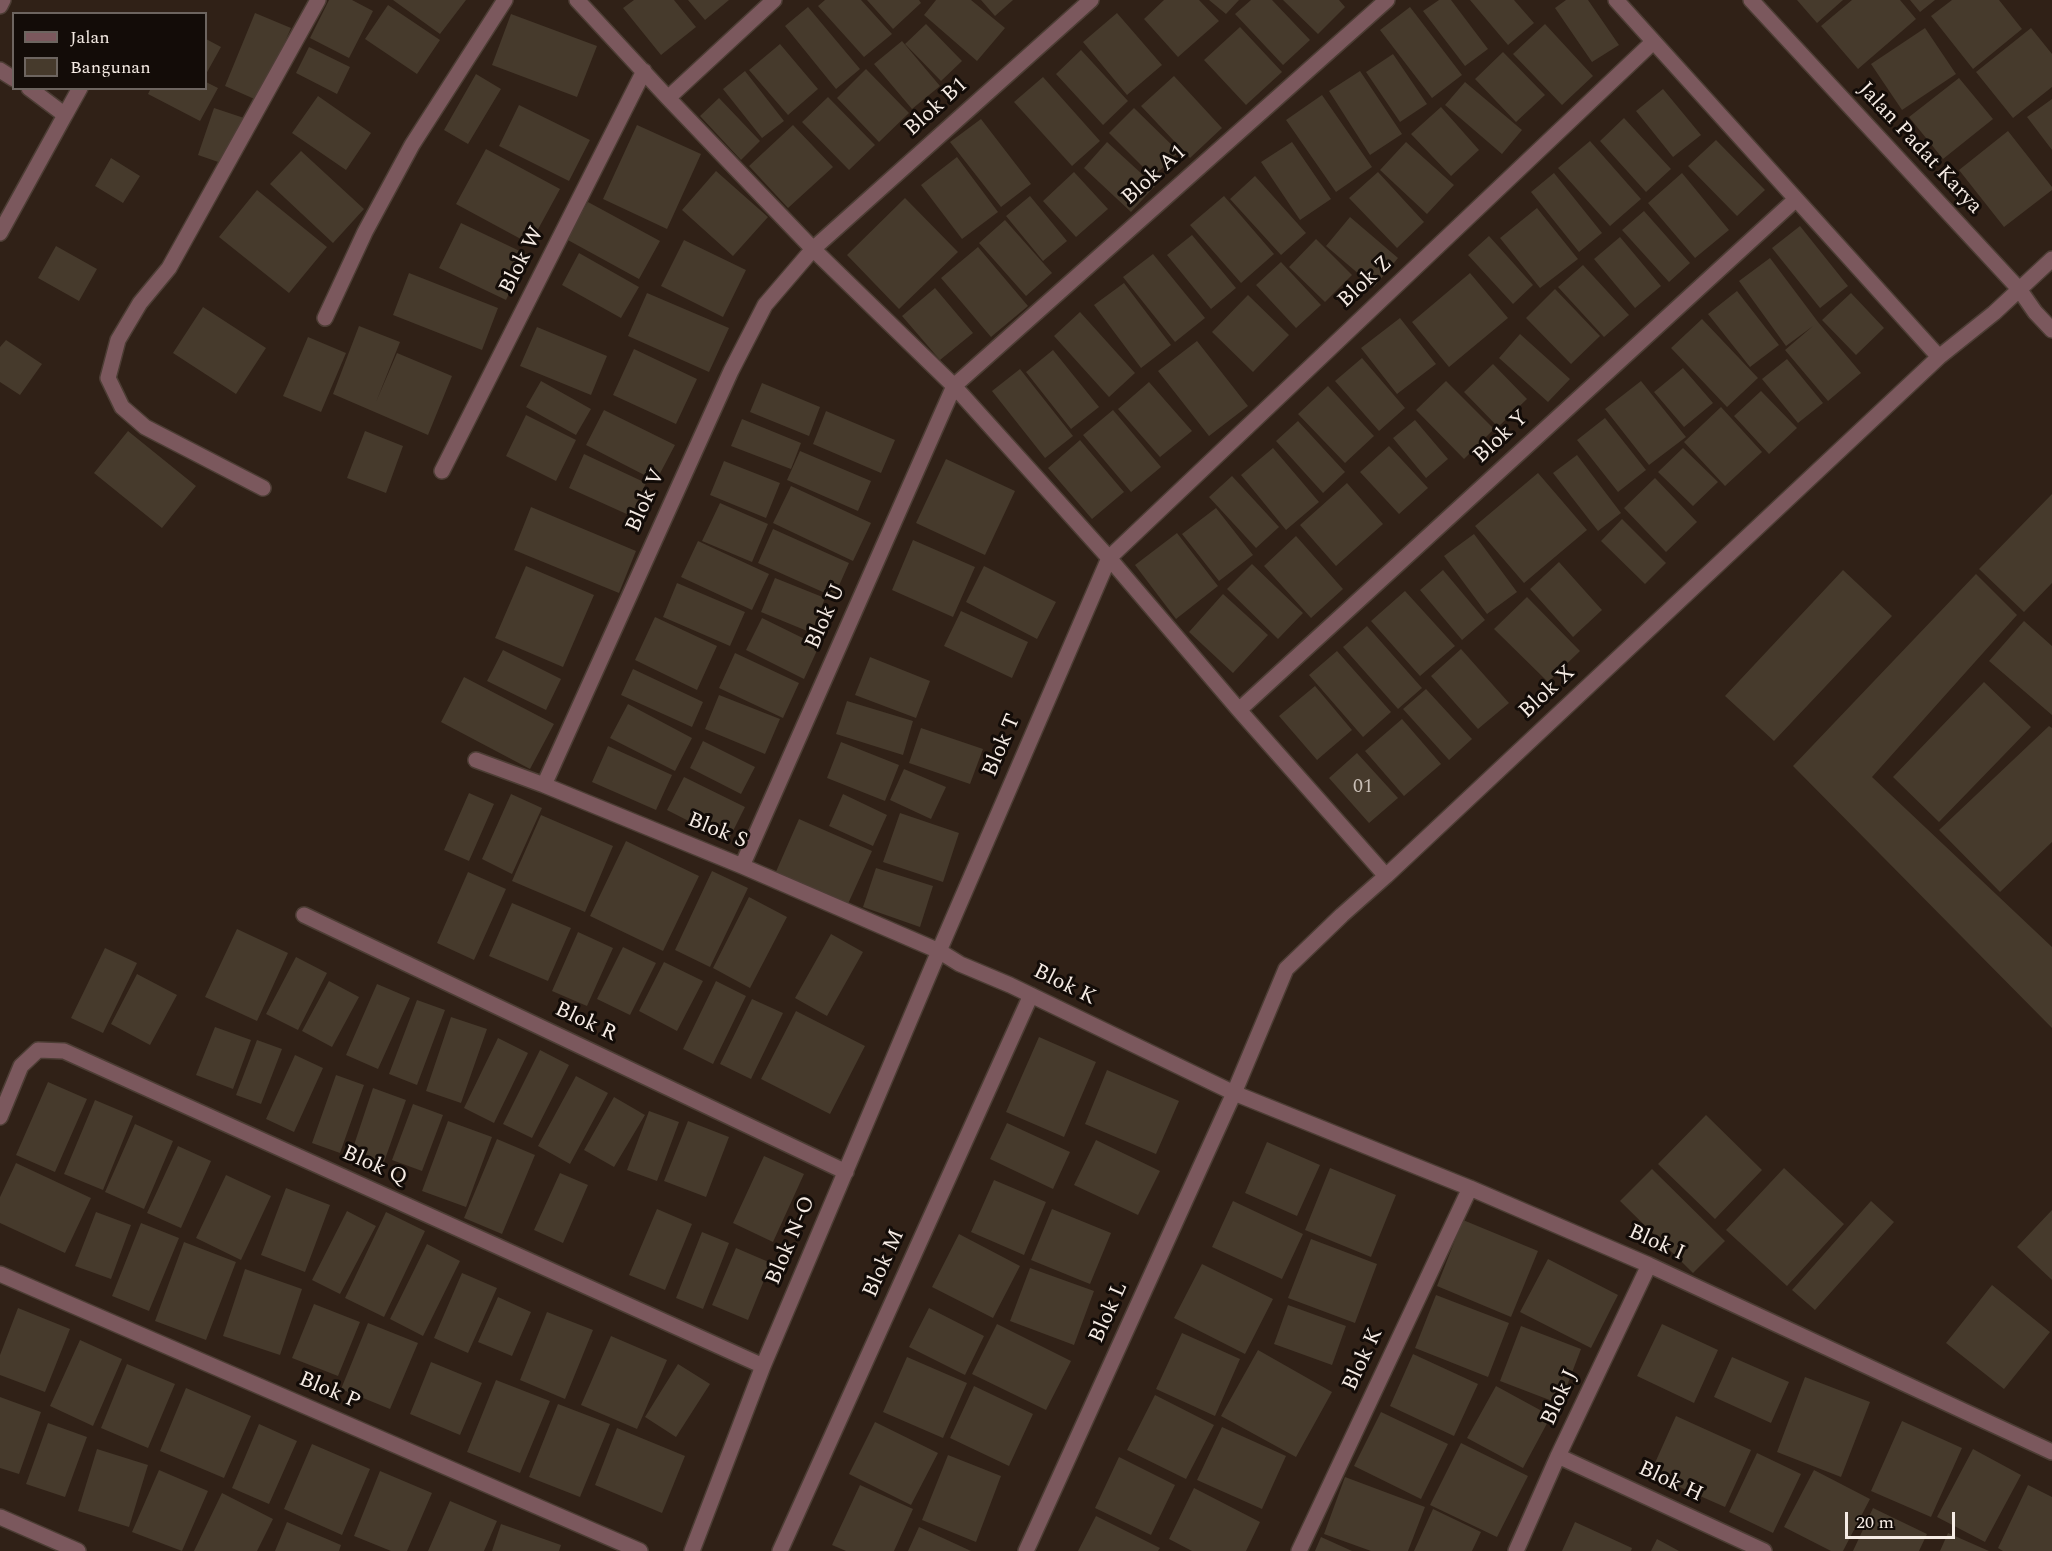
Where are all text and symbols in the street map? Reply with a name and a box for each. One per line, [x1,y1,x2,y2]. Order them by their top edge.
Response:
legend [12,12,207,90]
text: Jalan [70,24,110,51]
text: Bangunan [70,54,151,81]
street label: Blok B1 [900,73,974,143]
street label: Jalan Padat Karya [1851,77,1987,221]
street label: Blok A1 [1117,140,1193,212]
street label: Blok W [495,223,551,299]
street label: Blok Z [1333,251,1399,315]
street label: Blok Y [1469,406,1535,470]
street label: Blok V [621,465,673,537]
street label: Blok U [801,580,853,654]
street label: Blok X [1515,661,1581,725]
street label: Blok T [978,711,1028,781]
house number: 01 [1353,776,1373,800]
street label: Blok S [683,808,751,856]
street label: Blok K [1028,960,1100,1012]
street label: Blok R [550,997,620,1049]
street label: Blok Q [338,1141,410,1193]
street label: Blok N-O [761,1193,823,1289]
street label: Blok I [1624,1220,1688,1268]
street label: Blok M [858,1226,912,1302]
street label: Blok L [1085,1278,1135,1348]
street label: Blok K [1338,1324,1390,1396]
street label: Blok J [1537,1366,1585,1430]
street label: Blok P [294,1367,364,1417]
street label: Blok H [1634,1457,1706,1509]
scale bar [1848,1500,1958,1538]
text: 20 m [1856,1509,1894,1536]

